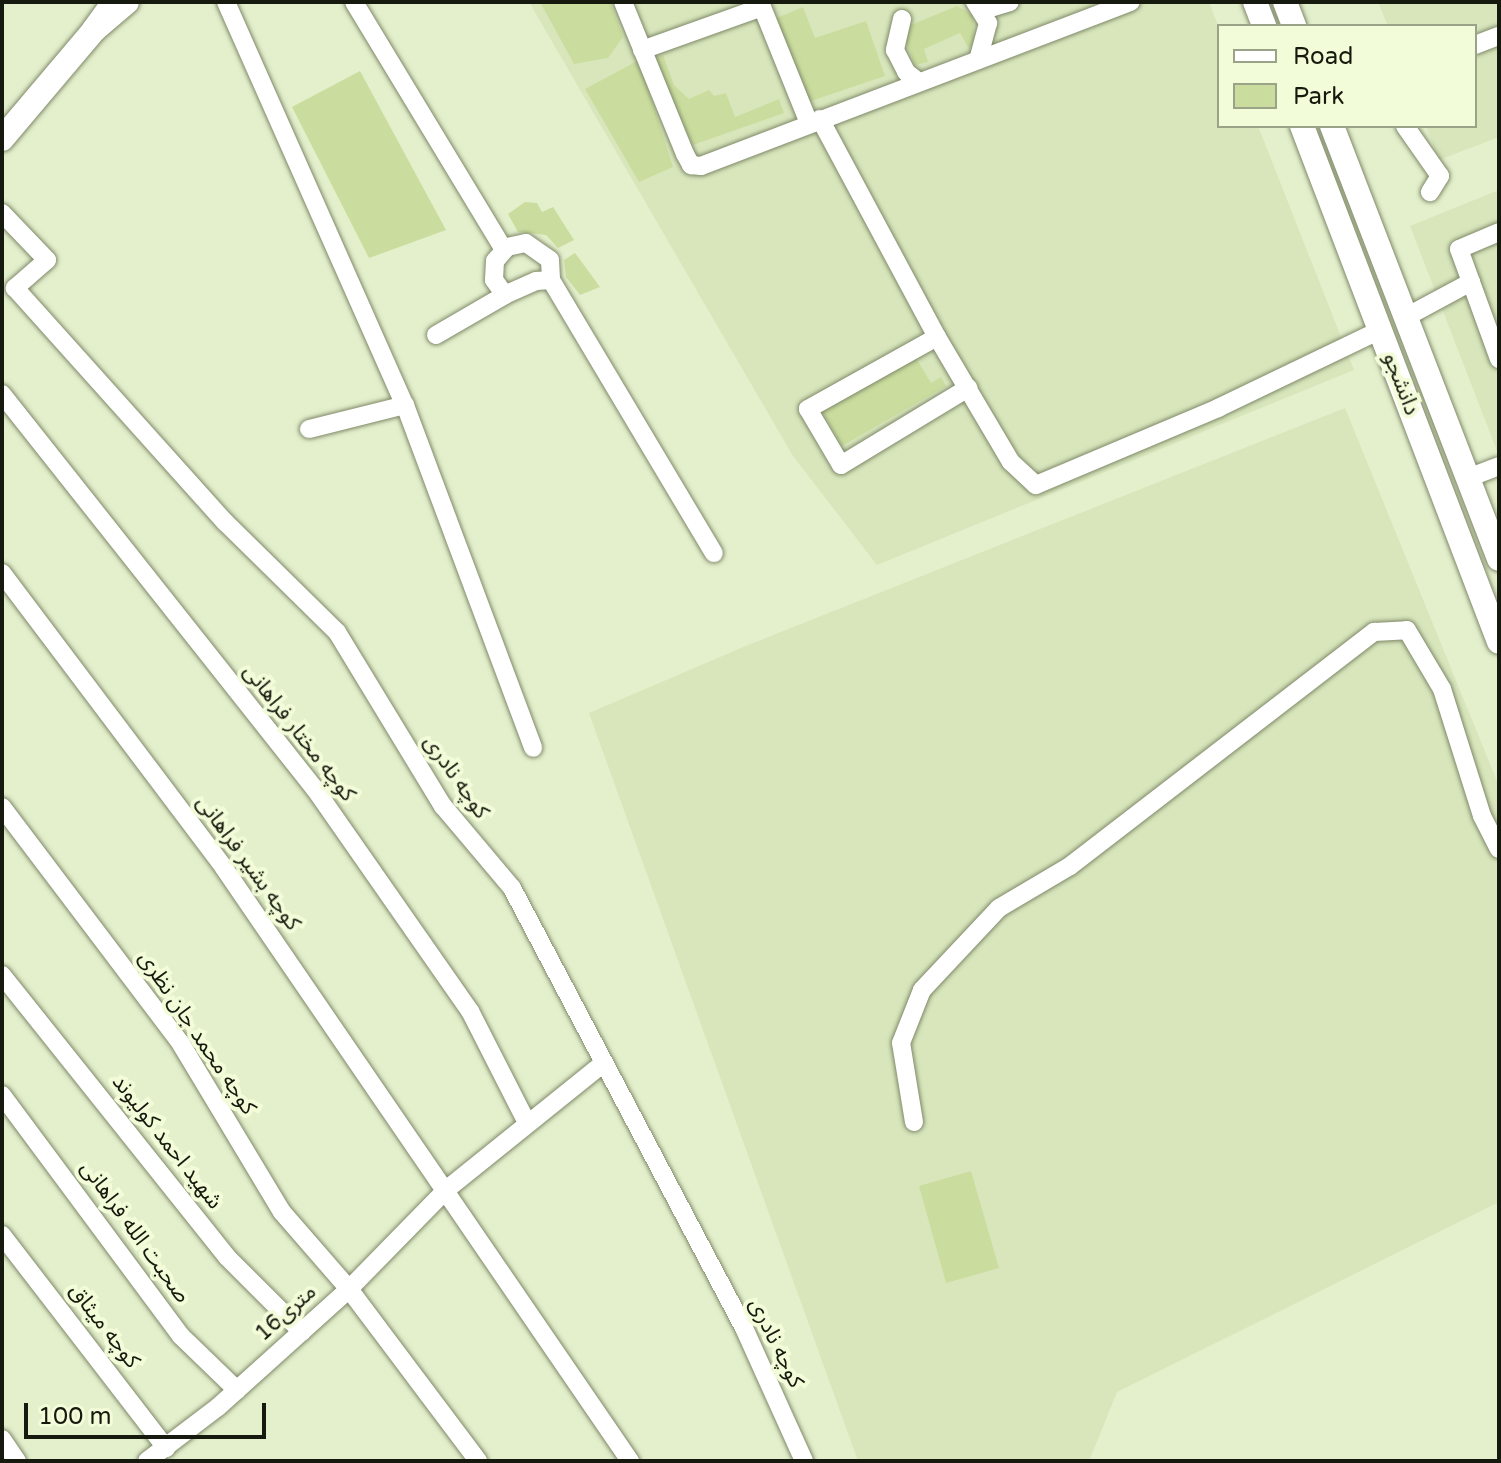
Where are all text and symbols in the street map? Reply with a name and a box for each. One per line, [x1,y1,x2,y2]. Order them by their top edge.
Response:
legend [1217,24,1477,128]
text: Road [1293,42,1353,71]
text: Park [1293,82,1344,111]
street label: دانشجو [1377,349,1425,419]
street label: کوچه مختار فراهانی [237,659,361,807]
street label: کوچه نادری [418,730,494,824]
street label: کوچه بشیر فراهانی [190,790,306,936]
street label: کوچه محمد جان نظری [132,946,262,1120]
street label: شهید احمد کولیوند [106,1069,228,1215]
street label: صحبت الله فراهانی [74,1156,196,1308]
street label: کوچه میثاق [63,1278,145,1374]
street label: 16متری [250,1279,322,1347]
street label: کوچه نادری [743,1294,809,1392]
scale bar [28,1387,270,1437]
text: 100 m [38,1402,112,1431]

